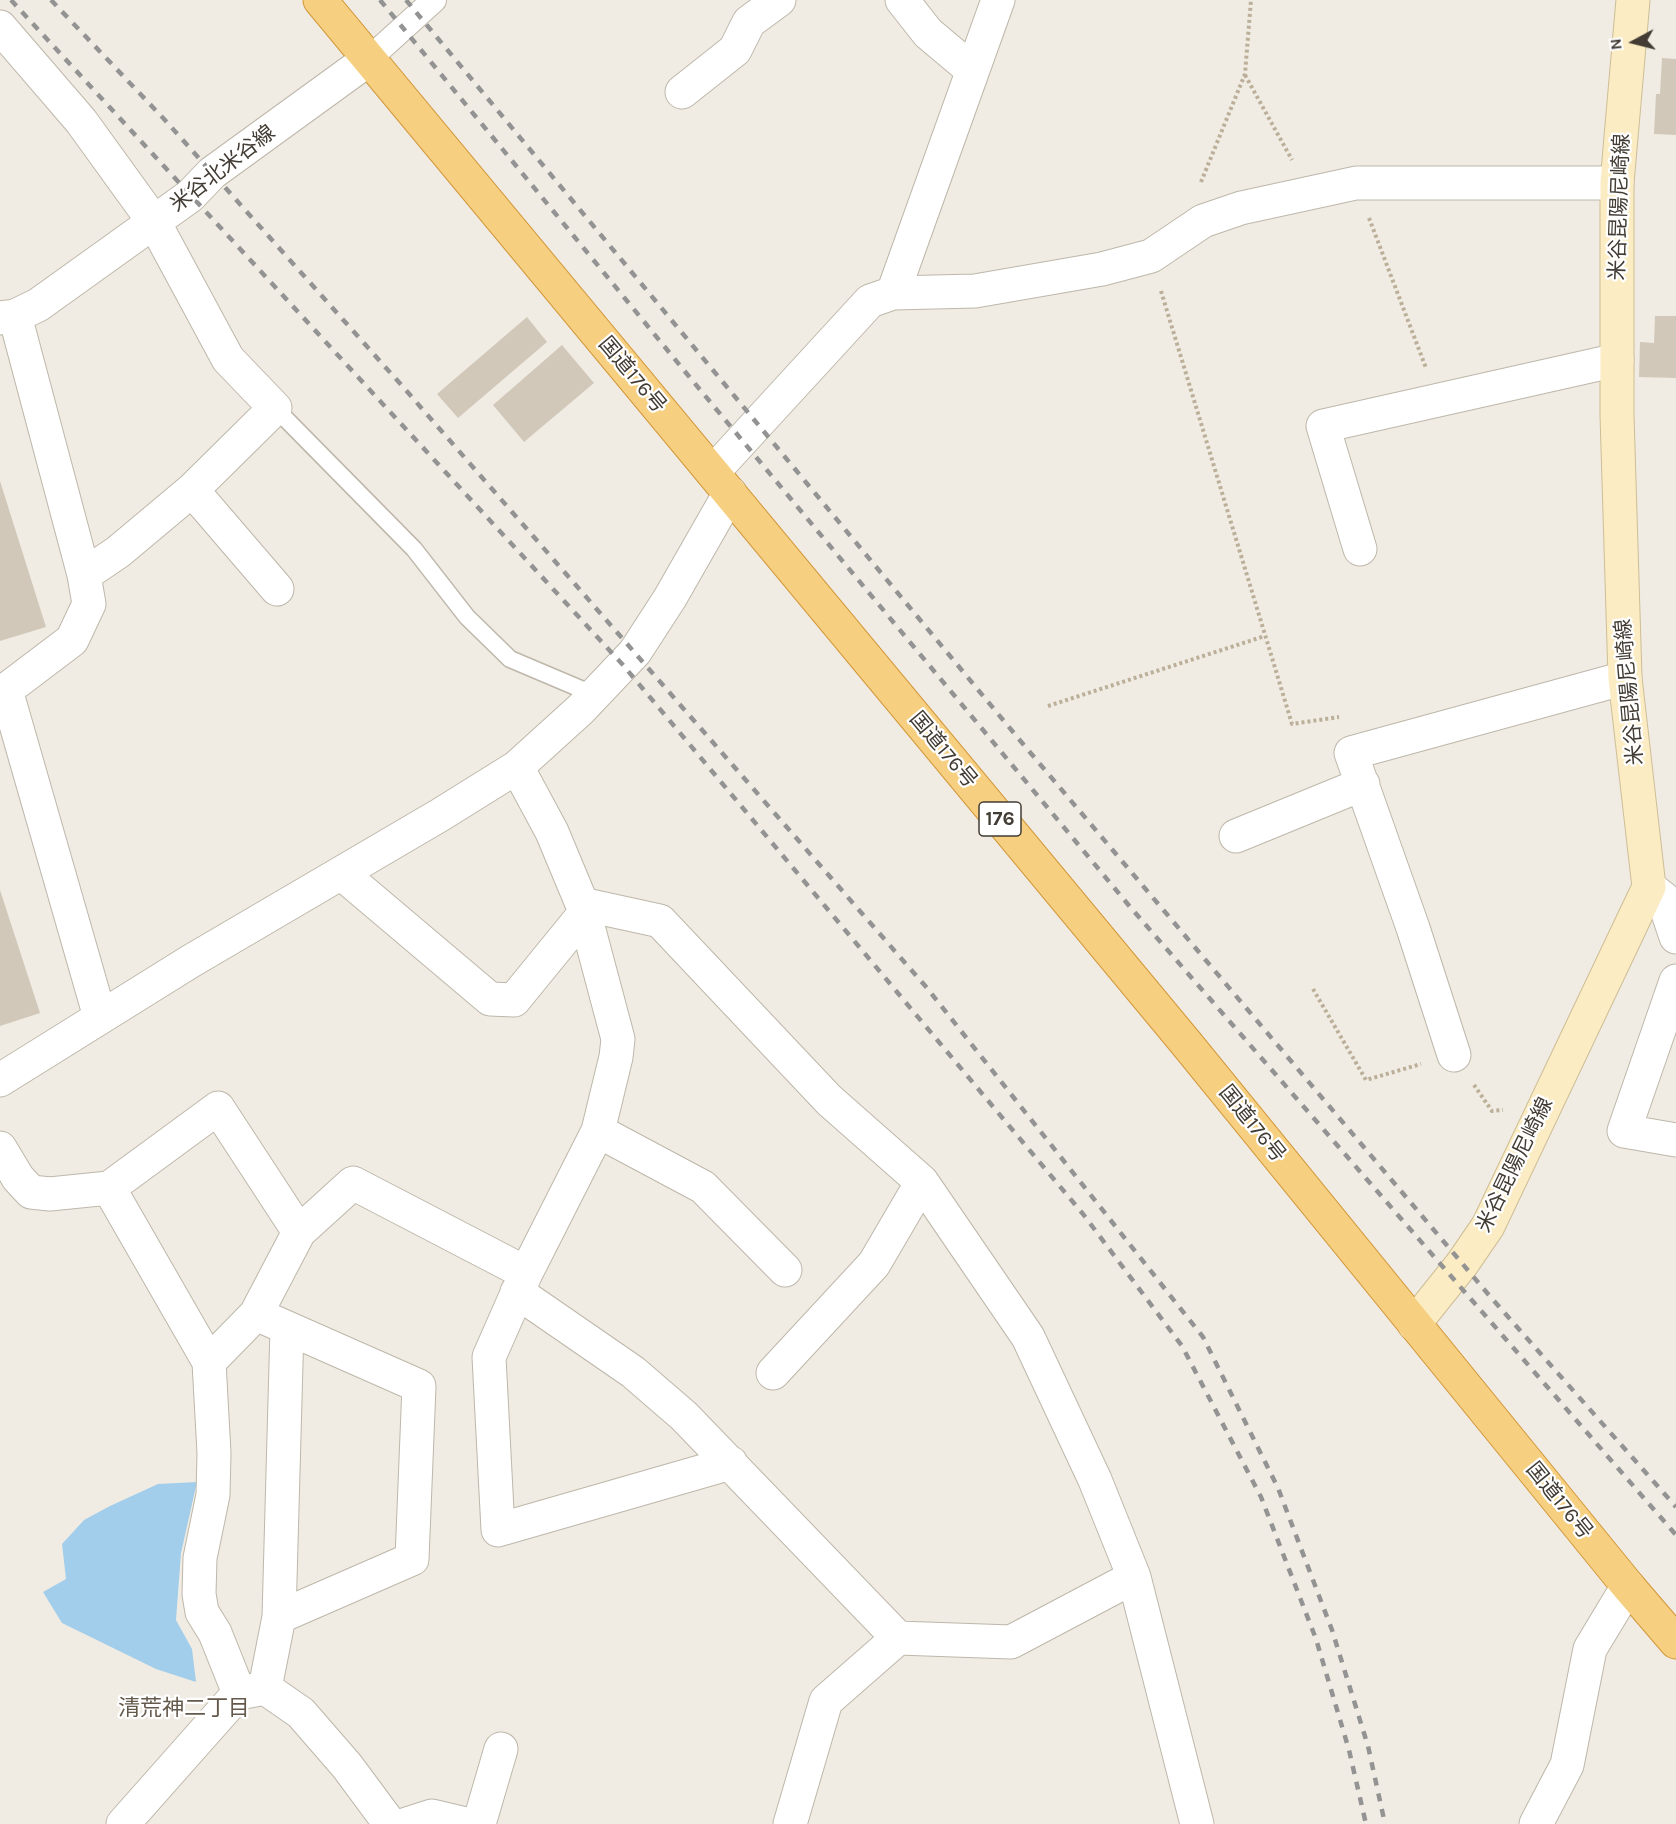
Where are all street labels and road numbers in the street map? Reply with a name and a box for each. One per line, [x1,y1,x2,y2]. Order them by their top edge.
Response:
street label: 米谷北米谷線 [166,120,280,218]
street label: 米谷昆陽尼崎線 [1605,133,1635,281]
street label: 国道176号 [593,332,671,418]
street label: 米谷昆陽尼崎線 [1611,618,1649,766]
street label: 国道176号 [904,707,982,793]
road number: 176 [979,802,1021,836]
street label: 国道176号 [1213,1080,1291,1168]
street label: 米谷昆陽尼崎線 [1471,1093,1559,1237]
street label: 国道176号 [1520,1457,1598,1545]

